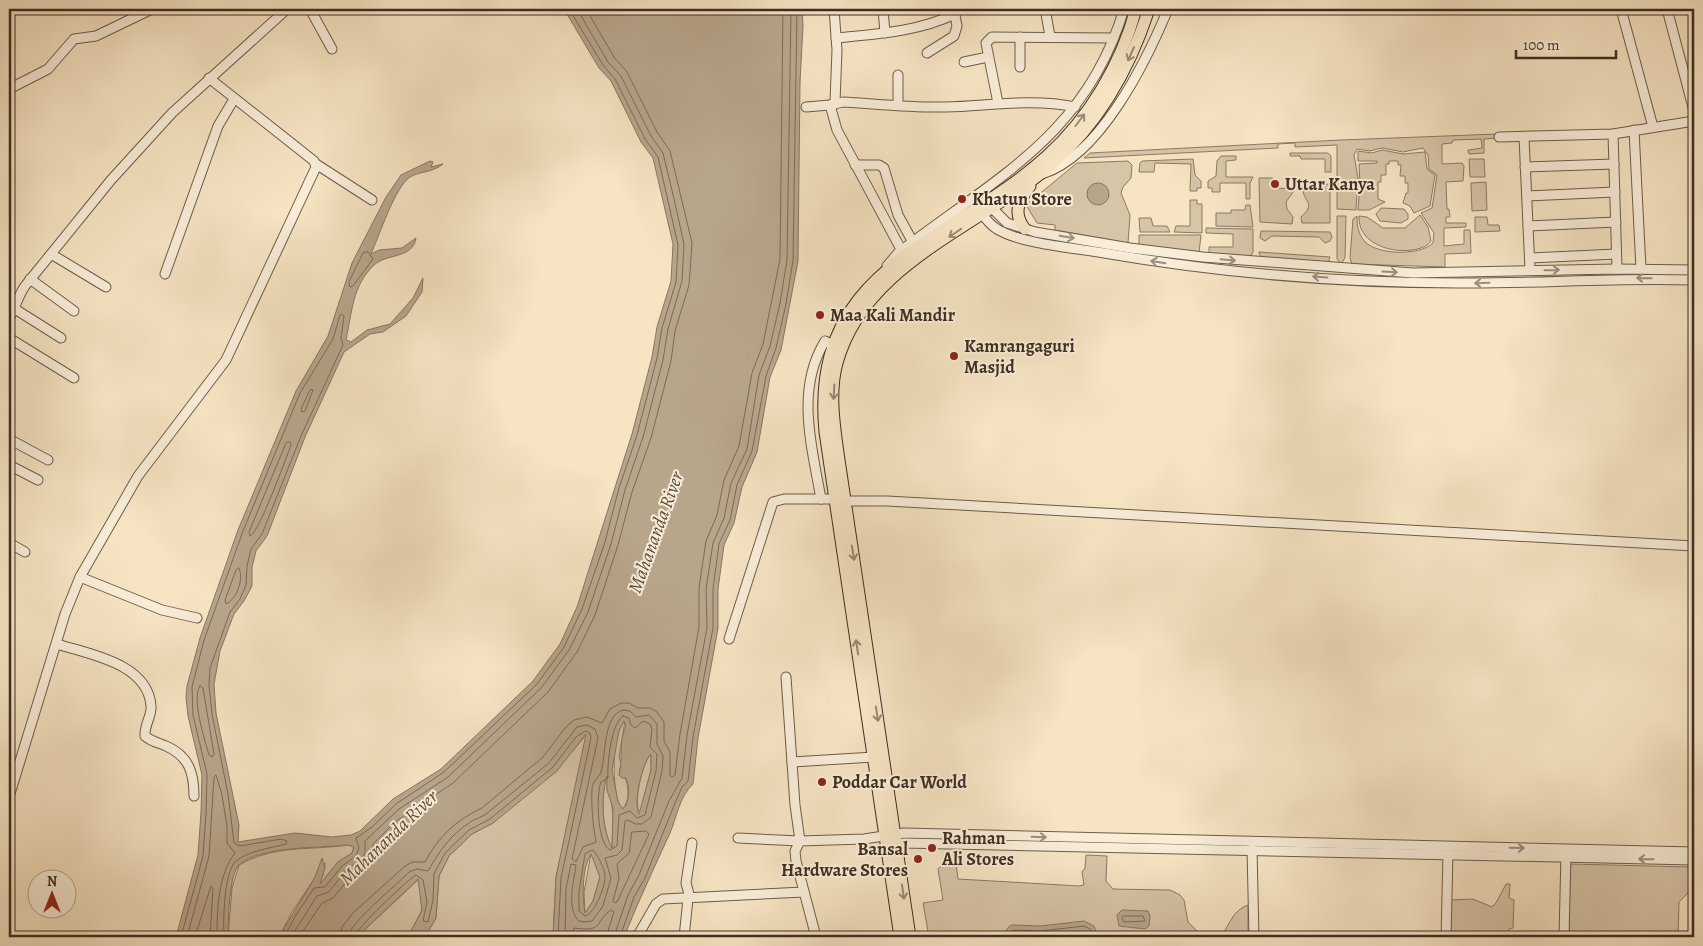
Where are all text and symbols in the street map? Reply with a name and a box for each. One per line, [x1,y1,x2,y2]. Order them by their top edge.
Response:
scale bar [1516,28,1616,60]
text: 100 m [1523,35,1560,55]
one-way arrow [1126,46,1136,61]
one-way arrow [1075,113,1085,127]
place label: Uttar Kanya [1285,172,1375,196]
marker: Uttar Kanya [1269,178,1281,190]
place label: Khatun Store [972,187,1072,211]
marker: Khatun Store [956,193,968,205]
one-way arrow [949,228,963,238]
one-way arrow [1059,233,1075,243]
one-way arrow [1220,255,1236,264]
one-way arrow [1150,257,1166,267]
one-way arrow [1544,265,1560,274]
one-way arrow [1382,268,1398,277]
one-way arrow [1312,273,1328,282]
one-way arrow [1637,274,1653,283]
one-way arrow [1474,278,1490,287]
place label: Maa Kali Mandir [830,303,956,327]
marker: Maa Kali Mandir [814,309,826,321]
place label: Kamrangaguri Masjid [964,334,1075,379]
marker: Kamrangaguri Masjid [948,350,960,362]
one-way arrow [829,384,838,400]
water label: Mahananda River [622,467,690,597]
one-way arrow [848,545,858,561]
one-way arrow [852,639,862,655]
one-way arrow [873,705,883,721]
place label: Poddar Car World [832,770,967,794]
marker: Poddar Car World [816,776,828,788]
water label: Mahananda River [334,783,445,891]
place label: Rahman Ali Stores [941,826,1014,871]
one-way arrow [1031,832,1047,841]
place label: Bansal Hardware Stores [781,837,908,882]
marker: Rahman Ali Stores [926,842,938,854]
one-way arrow [1508,843,1524,853]
marker: Bansal Hardware Stores [912,853,924,865]
one-way arrow [1638,854,1654,864]
north arrow [28,868,78,918]
text: N [47,872,57,891]
one-way arrow [899,883,909,899]

